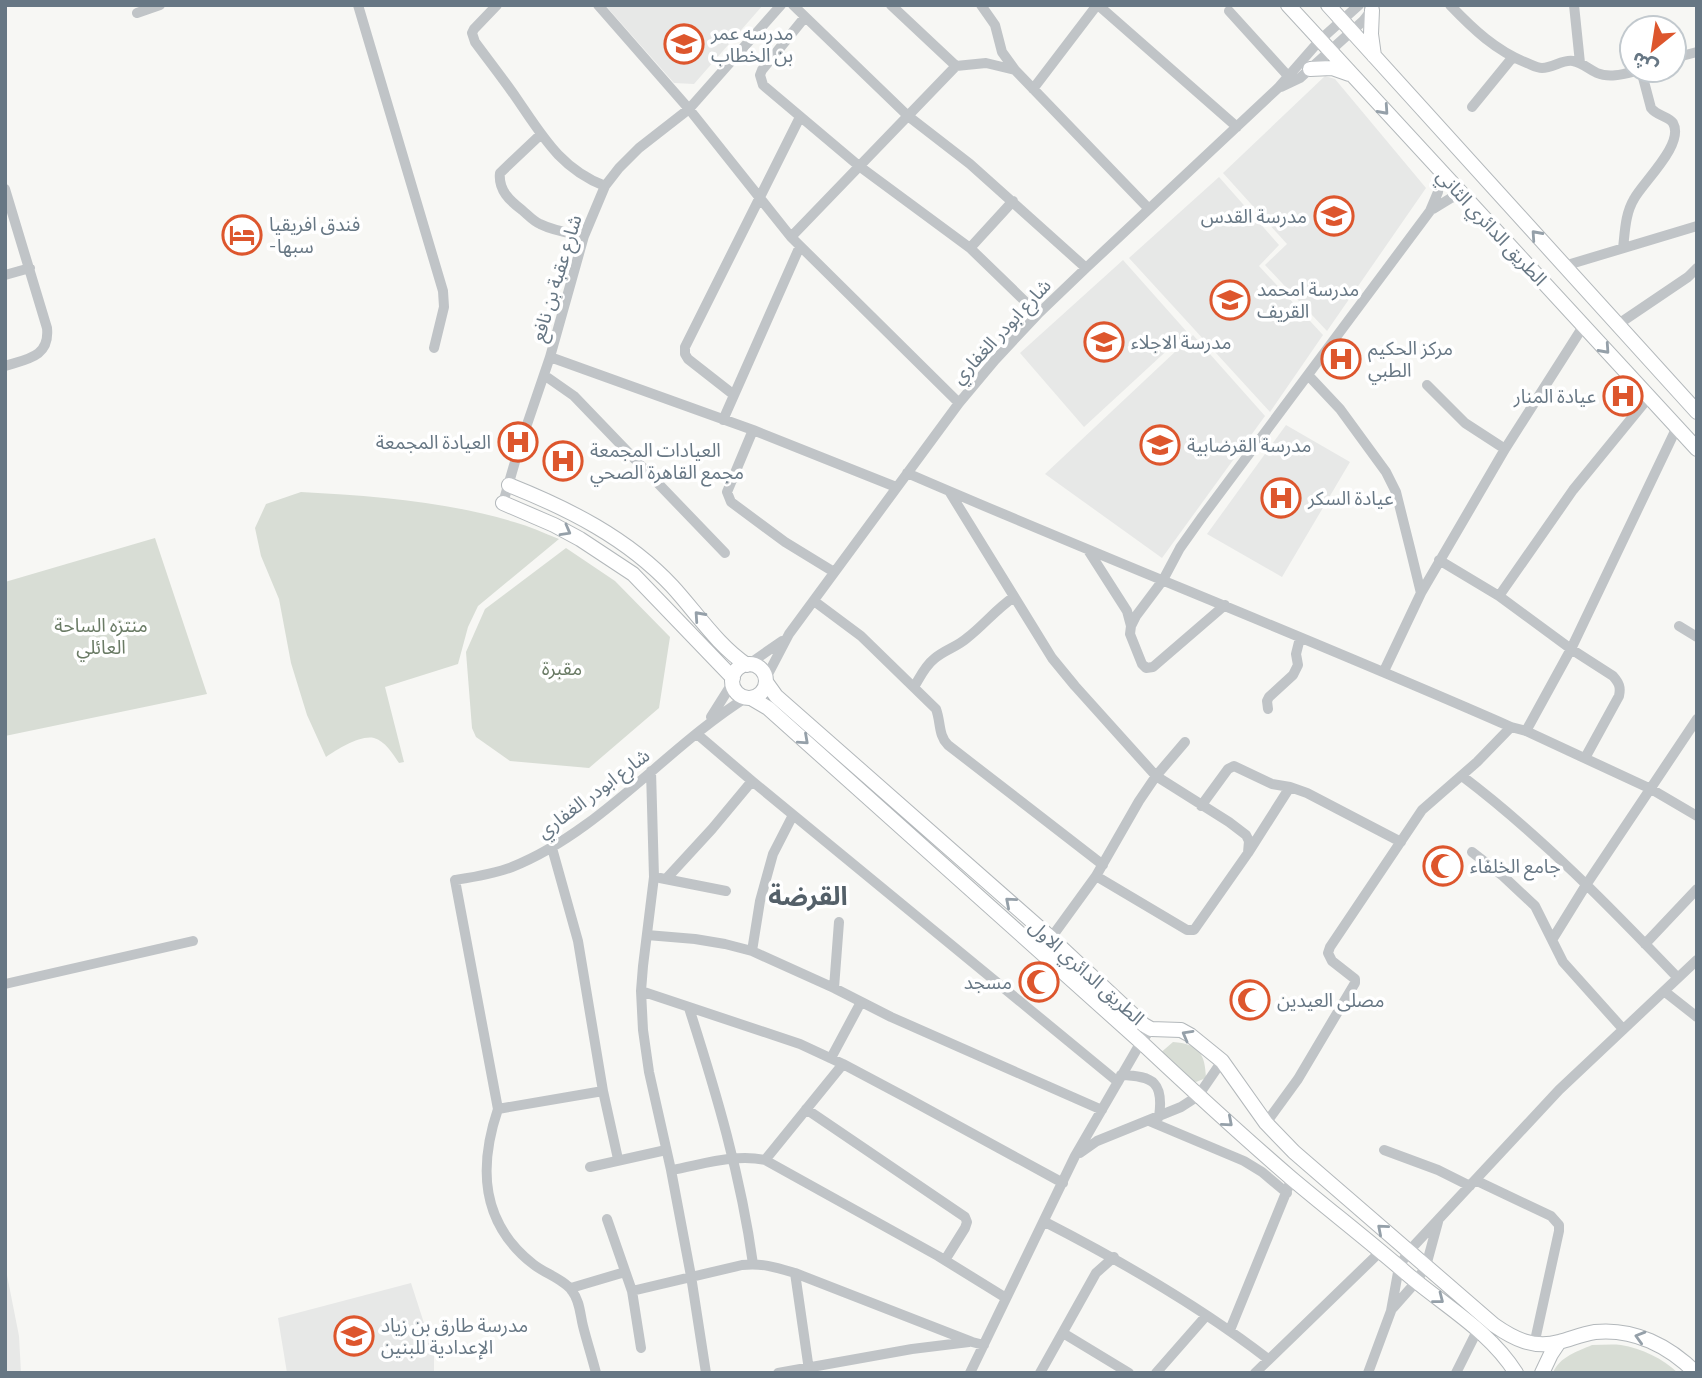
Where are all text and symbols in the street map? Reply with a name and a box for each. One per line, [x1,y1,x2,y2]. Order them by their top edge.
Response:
north arrow [1618,14,1688,84]
place label: مدرسه عمر بن الخطاب [710,20,793,68]
school or university icon: مدرسه عمر بن الخطاب [663,23,705,65]
text: ش [1627,46,1662,81]
one-way arrow [1376,102,1388,115]
street label: الطريق الدائري الثاني [1429,163,1553,293]
school or university icon: مدرسة القدس [1313,195,1355,237]
place label: مدرسة القدس [1201,203,1307,229]
place label: فندق افريقيا -سبها [269,211,360,259]
street label: شارع عقبة بن نافع [524,211,590,345]
hotel icon: فندق افريقيا -سبها [221,214,263,256]
one-way arrow [1531,230,1544,243]
street label: شارع ابودر الغفاري [945,273,1058,391]
place label: مدرسة امحمد القريف [1257,276,1359,324]
school or university icon: مدرسة امحمد القريف [1209,279,1251,321]
school or university icon: مدرسة الاجلاء [1083,321,1125,363]
place label: مدرسة الاجلاء [1131,329,1231,355]
place label: مركز الحكيم الطبي [1368,335,1453,385]
hospital icon: مركز الحكيم الطبي [1320,338,1362,380]
one-way arrow [1597,341,1609,354]
hospital icon: عيادة المنار [1602,375,1644,417]
place label: عيادة المنار [1513,383,1596,409]
hospital icon: العيادة المجمعة [497,421,539,463]
school or university icon: مدرسة القرضابية [1139,424,1181,466]
place label: العيادة المجمعة [376,429,491,455]
place label: مدرسة القرضابية [1187,432,1311,458]
place label: العيادات المجمعة مجمع القاهرة الصحي [590,437,744,487]
hospital icon: العيادات المجمعة مجمع القاهرة الصحي [542,440,584,482]
hospital icon: عيادة السكر [1260,477,1302,519]
place label: عيادة السكر [1307,485,1394,511]
one-way arrow [558,523,571,536]
one-way arrow [695,611,707,624]
park label: منتزه الساحة العائلي [54,612,148,662]
park label: مقبرة [542,655,582,681]
one-way arrow [796,732,809,744]
street label: شارع ابودر الغفاري [531,742,656,846]
mosque icon: جامع الخلفاء [1422,845,1464,887]
place label: جامع الخلفاء [1470,853,1561,881]
district label: القرضة [768,877,848,913]
one-way arrow [1006,898,1019,910]
street label: الطريق الدائري الاول [1022,913,1150,1033]
mosque icon: مسجد [1018,961,1060,1003]
place label: مسجد [964,969,1012,995]
mosque icon: مصلى العيدين [1229,979,1271,1021]
place label: مصلى العيدين [1277,987,1385,1013]
one-way arrow [1182,1030,1195,1043]
one-way arrow [1219,1114,1232,1126]
one-way arrow [1377,1225,1390,1237]
one-way arrow [1432,1291,1444,1304]
place label: مدرسة طارق بن زياد الإعدادية للبنين [381,1312,528,1360]
school or university icon: مدرسة طارق بن زياد الإعدادية للبنين [333,1315,375,1357]
one-way arrow [1634,1331,1646,1346]

